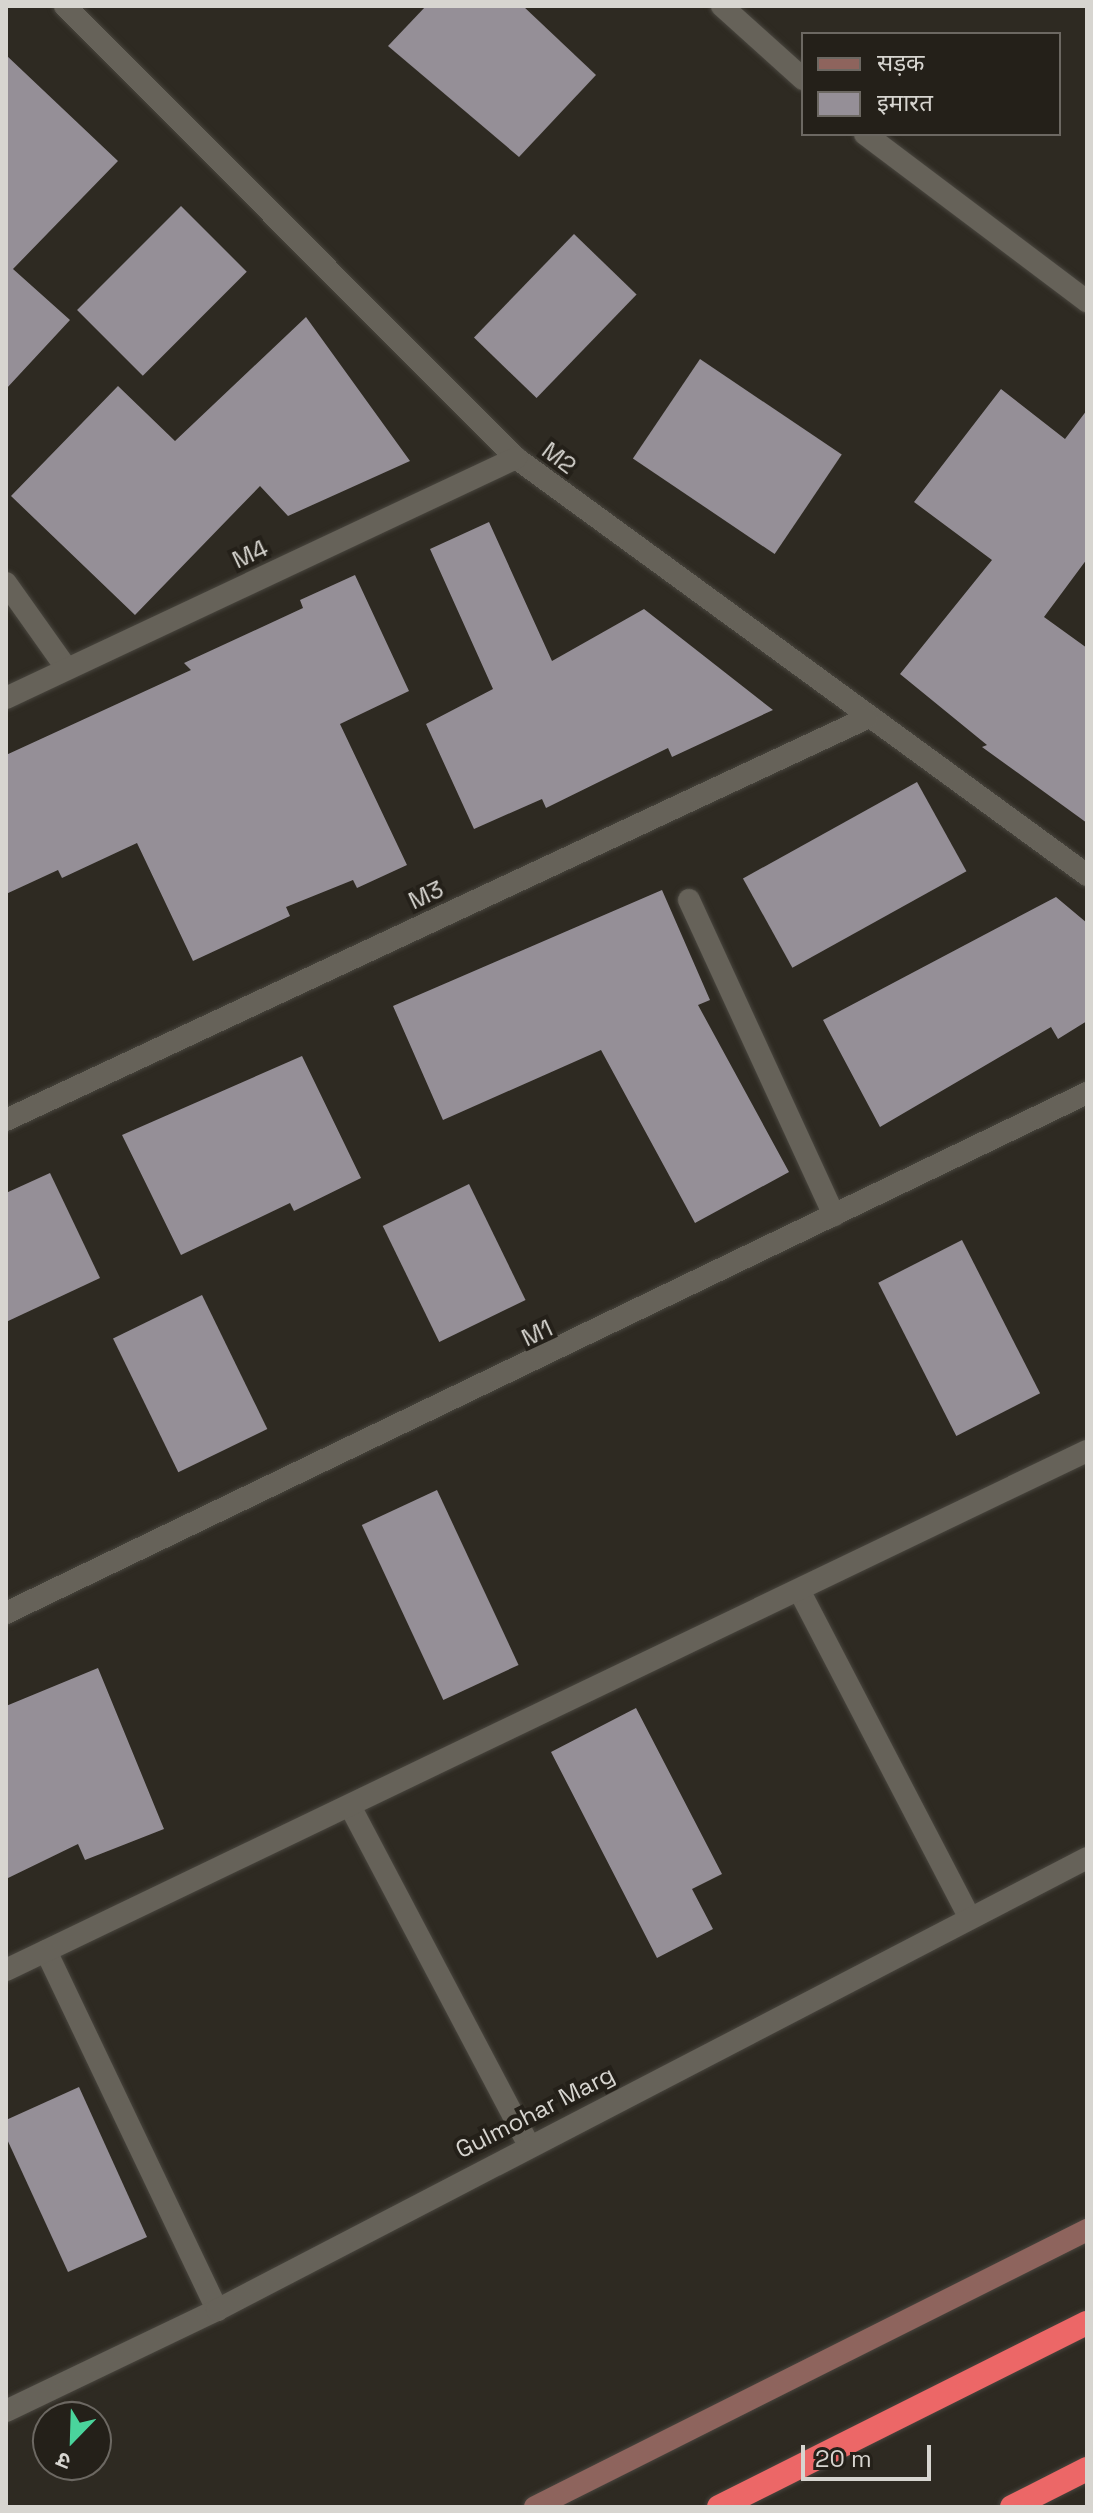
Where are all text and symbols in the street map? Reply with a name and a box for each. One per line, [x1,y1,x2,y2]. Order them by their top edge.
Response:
legend [801,32,1061,136]
text: सड़क [877,47,925,78]
text: इमारत [877,87,933,118]
street label: M2 [536,436,582,480]
street label: M4 [228,533,272,575]
street label: M3 [404,874,448,916]
street label: M1 [517,1313,557,1353]
street label: Gulmohar Marg [451,2060,619,2164]
north arrow [32,2401,112,2481]
scale bar [805,2429,935,2479]
text: 20 m [815,2443,872,2474]
text: उ [52,2446,75,2477]

